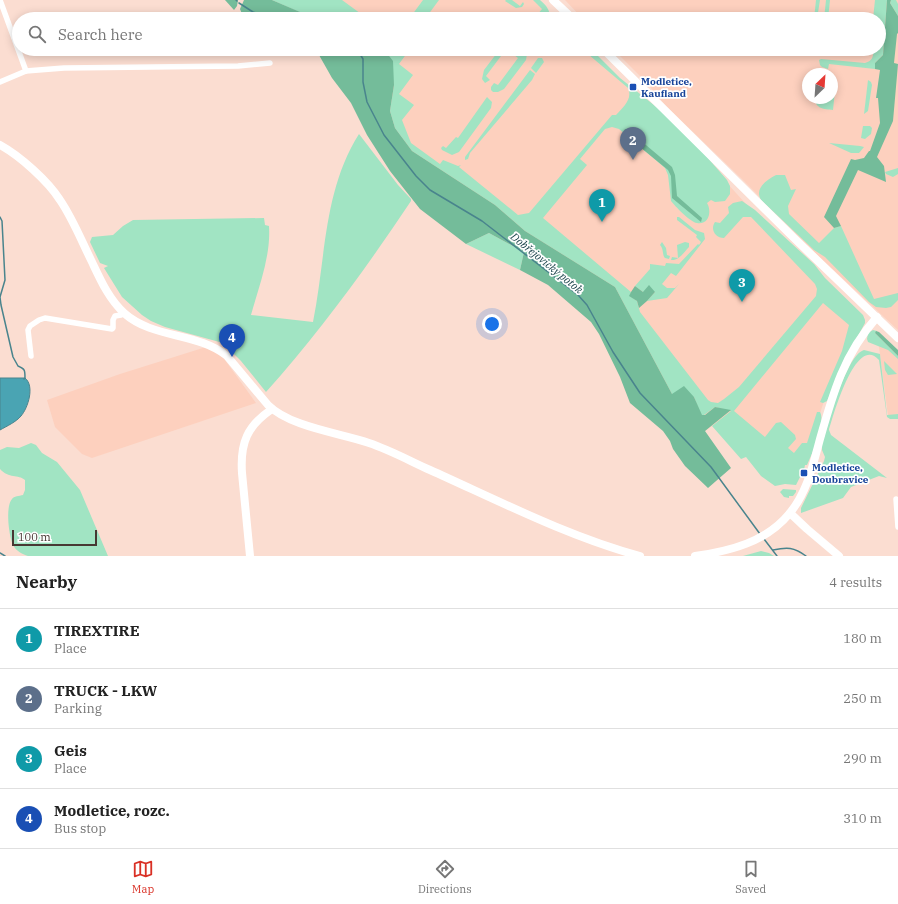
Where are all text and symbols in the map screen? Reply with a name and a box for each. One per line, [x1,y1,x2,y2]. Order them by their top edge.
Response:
search box [12,12,886,56]
icon: search [26,23,48,45]
text: Search here [58,25,143,44]
north arrow [802,68,838,104]
place label: Modletice, Kaufland [641,75,692,100]
marker: Modletice, Kaufland [628,82,638,92]
pin: 2 [620,127,646,160]
pin: 1 [589,189,615,222]
water label: Dobřejovický potok [507,229,586,297]
pin: 3 [729,269,755,302]
your location [482,314,502,334]
pin: 4 [219,324,245,357]
place label: Modletice, Doubravice [812,461,869,486]
marker: Modletice, Doubravice [799,468,809,478]
scale bar [12,528,97,547]
text: 100 m [18,530,51,544]
text: Nearby [16,571,77,593]
text: 4 results [829,574,882,591]
text: TIREXTIRE [54,621,140,640]
text: 1 [25,630,33,647]
text: 180 m [843,630,882,647]
text: Place [54,640,87,657]
text: TRUCK - LKW [54,681,157,700]
text: 2 [25,690,33,707]
text: 250 m [843,690,882,707]
text: Parking [54,700,102,717]
text: Geis [54,741,87,760]
text: 3 [25,750,33,767]
text: 290 m [843,750,882,767]
text: Place [54,760,87,777]
text: Modletice, rozc. [54,801,170,820]
text: 4 [25,810,33,827]
text: 310 m [843,810,882,827]
text: Bus stop [54,820,106,837]
tab: Map [132,858,154,896]
tab: Directions [418,858,472,896]
tab: Saved [735,858,766,896]

